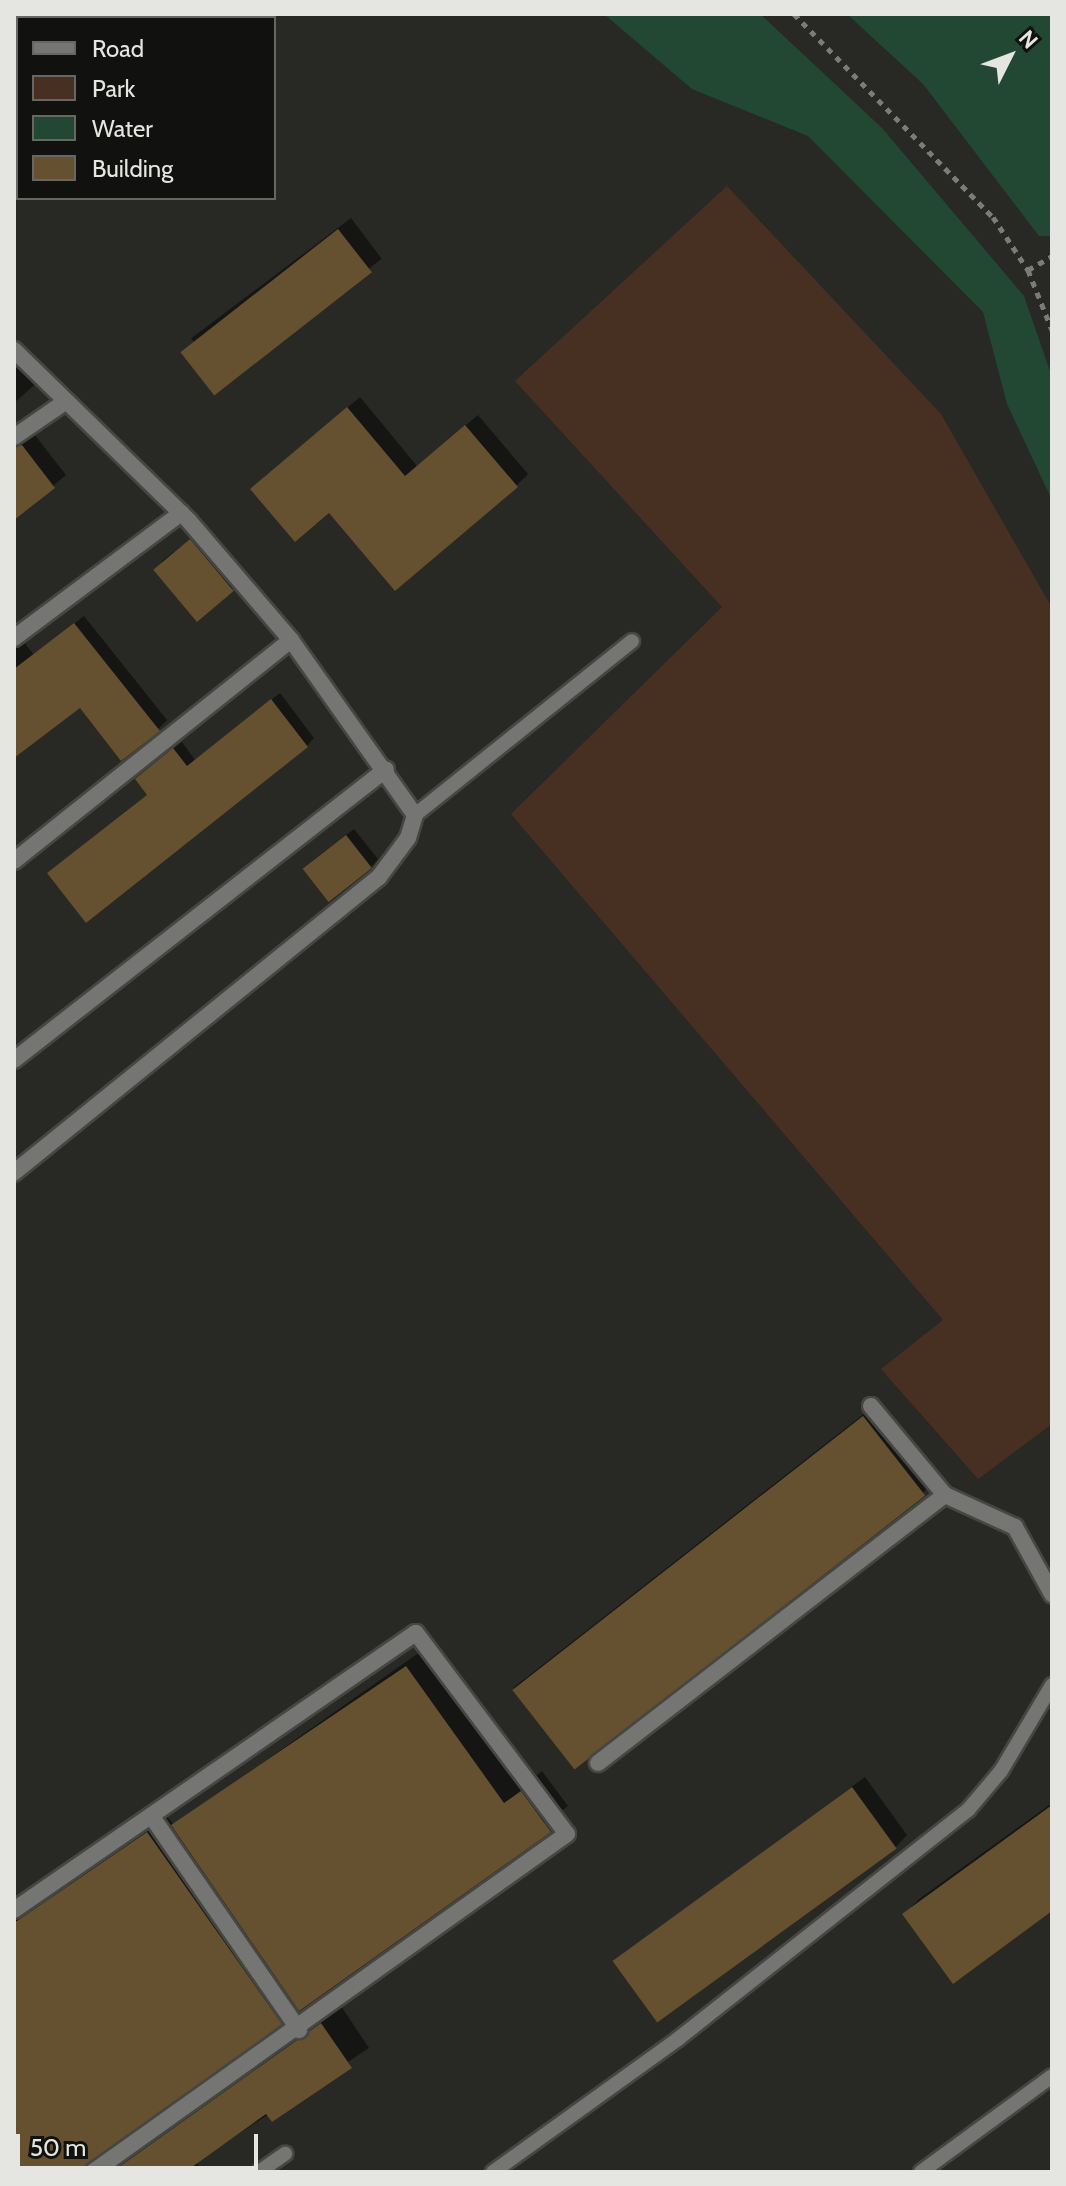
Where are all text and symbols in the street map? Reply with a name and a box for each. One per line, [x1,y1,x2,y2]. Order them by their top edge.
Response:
legend [16,16,276,200]
north arrow [970,16,1050,96]
text: N [1013,25,1043,54]
text: Road [92,34,144,63]
text: Park [92,74,135,103]
text: Water [92,114,153,143]
text: Building [92,154,173,183]
scale bar [20,2118,262,2168]
text: 50 m [30,2133,86,2162]

